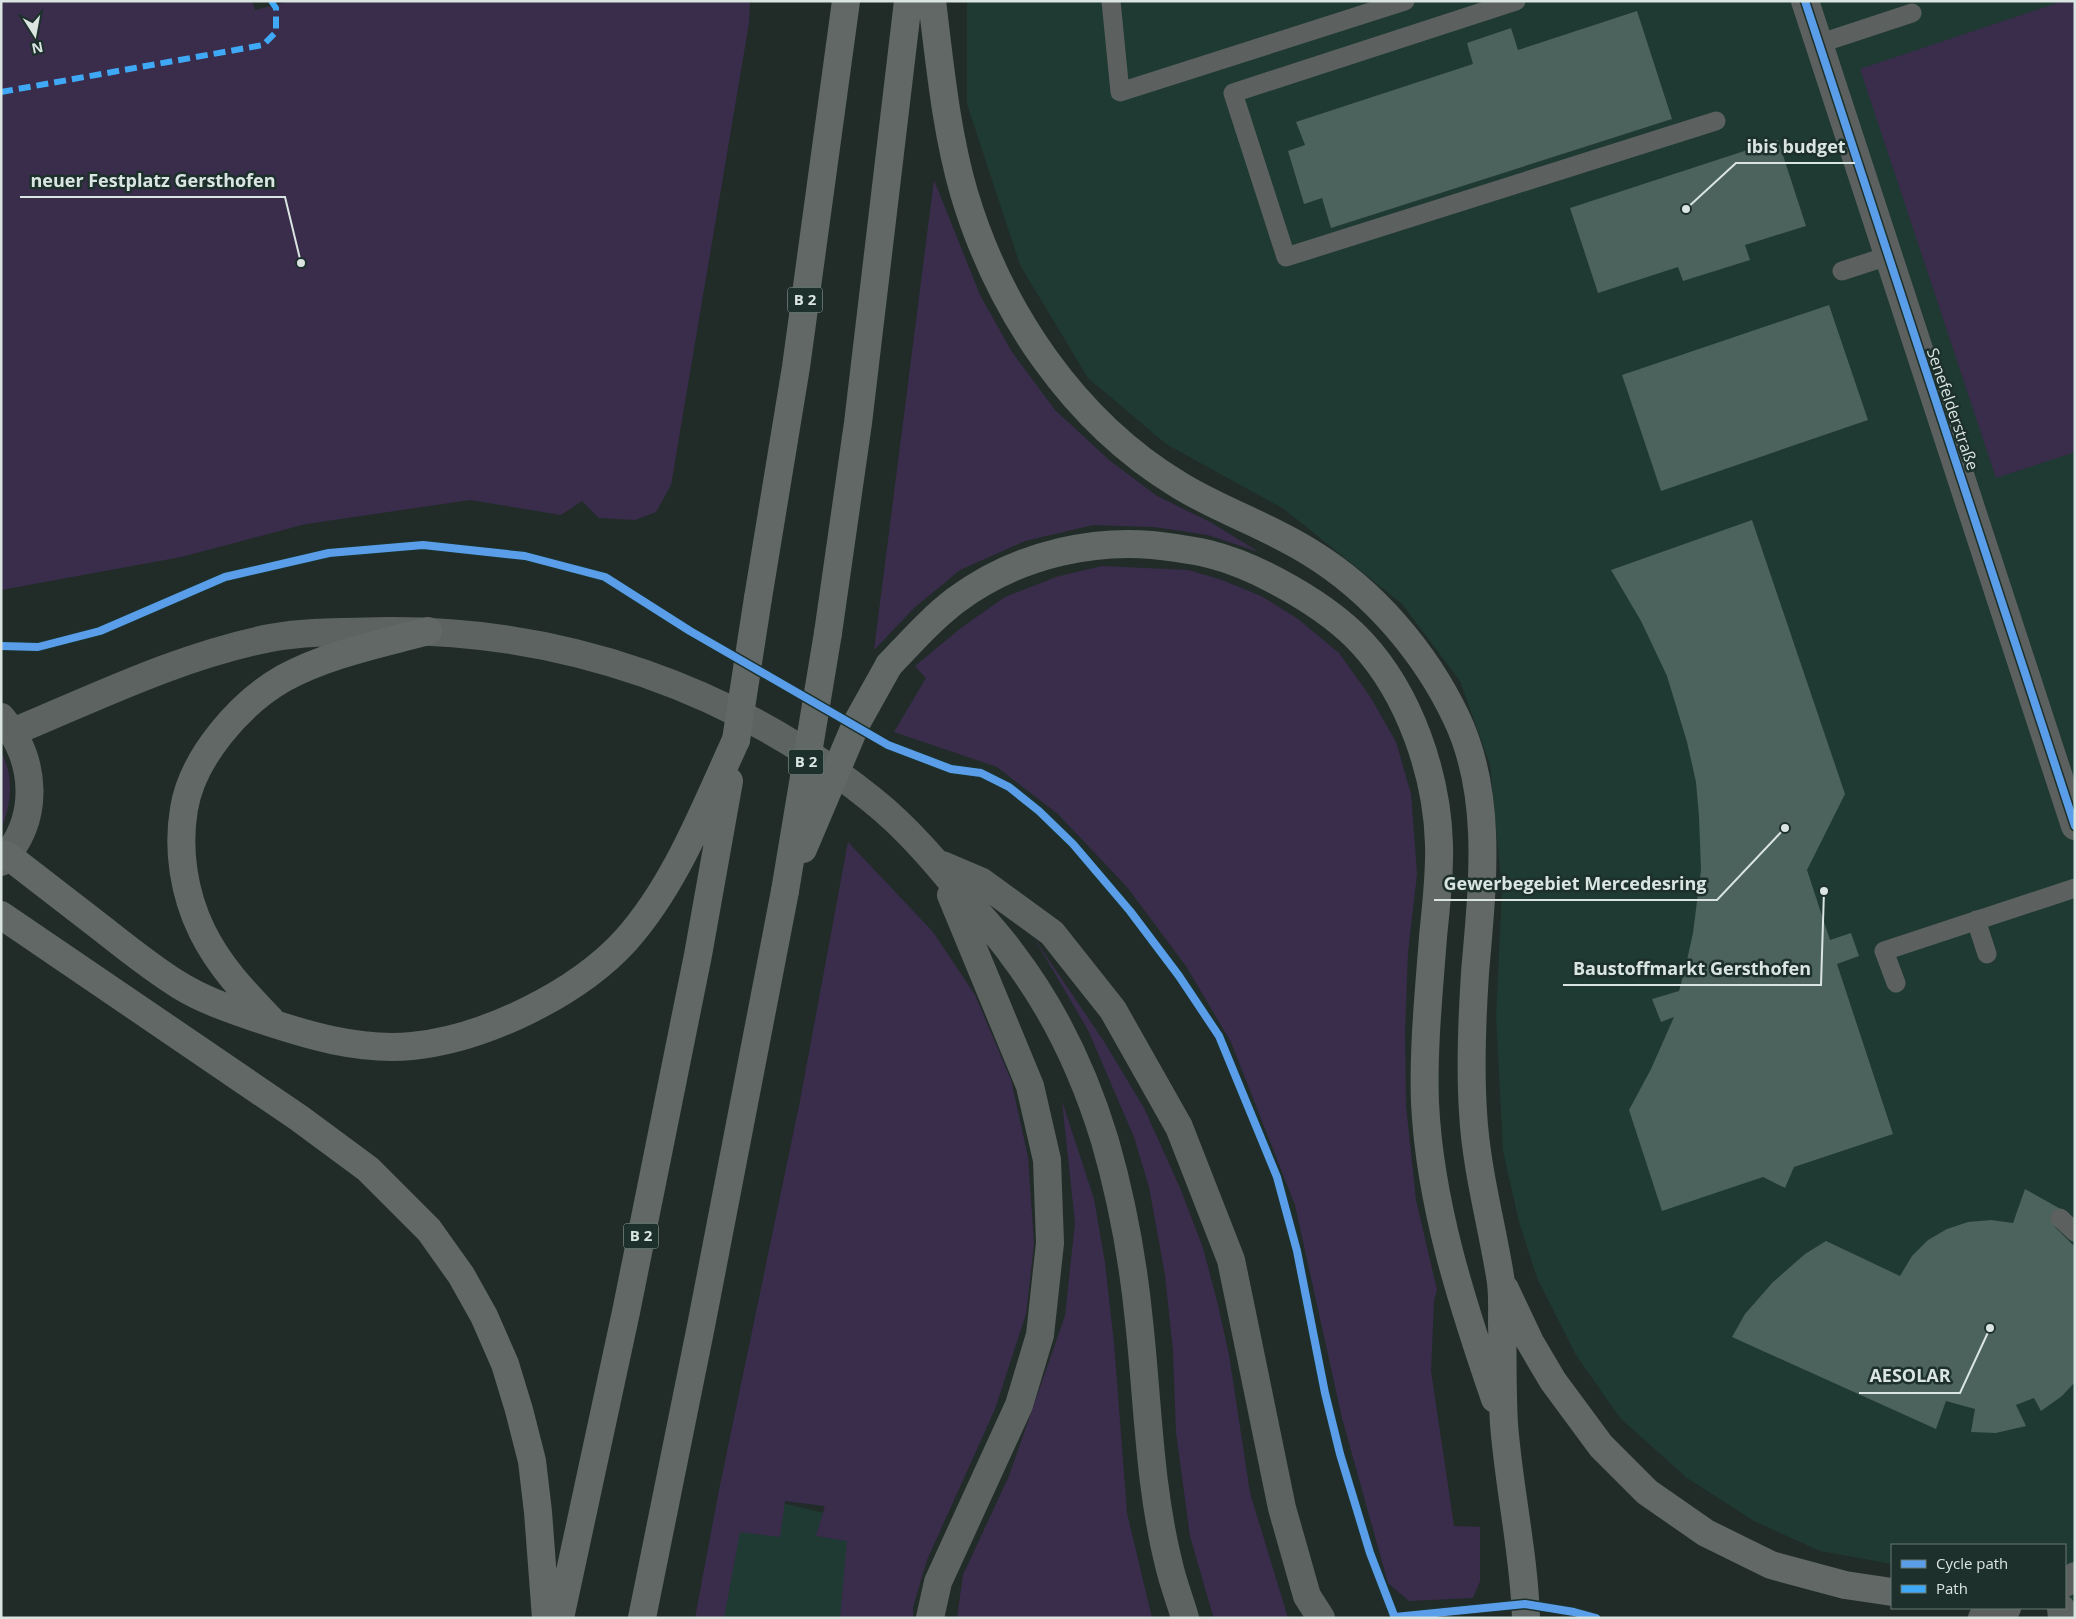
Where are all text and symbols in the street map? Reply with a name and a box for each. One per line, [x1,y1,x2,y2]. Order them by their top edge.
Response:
north arrow [10,10,60,60]
text: N [30,38,45,59]
callout: ibis budget [1736,130,1855,163]
text: ibis budget [1746,134,1846,158]
callout: neuer Festplatz Gersthofen [20,164,285,197]
text: neuer Festplatz Gersthofen [30,168,276,192]
road number: B 2 [788,288,822,312]
street label: Senefelderstraße [1922,345,1984,473]
road number: B 2 [788,750,824,774]
callout: Gewerbegebiet Mercedesring [1434,867,1717,900]
text: Gewerbegebiet Mercedesring [1443,871,1707,895]
callout: Baustoffmarkt Gersthofen [1563,952,1821,985]
text: Baustoffmarkt Gersthofen [1573,956,1811,980]
road number: B 2 [624,1224,658,1248]
callout: AESOLAR [1859,1360,1960,1393]
text: AESOLAR [1869,1363,1951,1387]
legend [1891,1544,2066,1609]
text: Cycle path [1936,1553,2008,1573]
text: Path [1936,1578,1968,1598]

